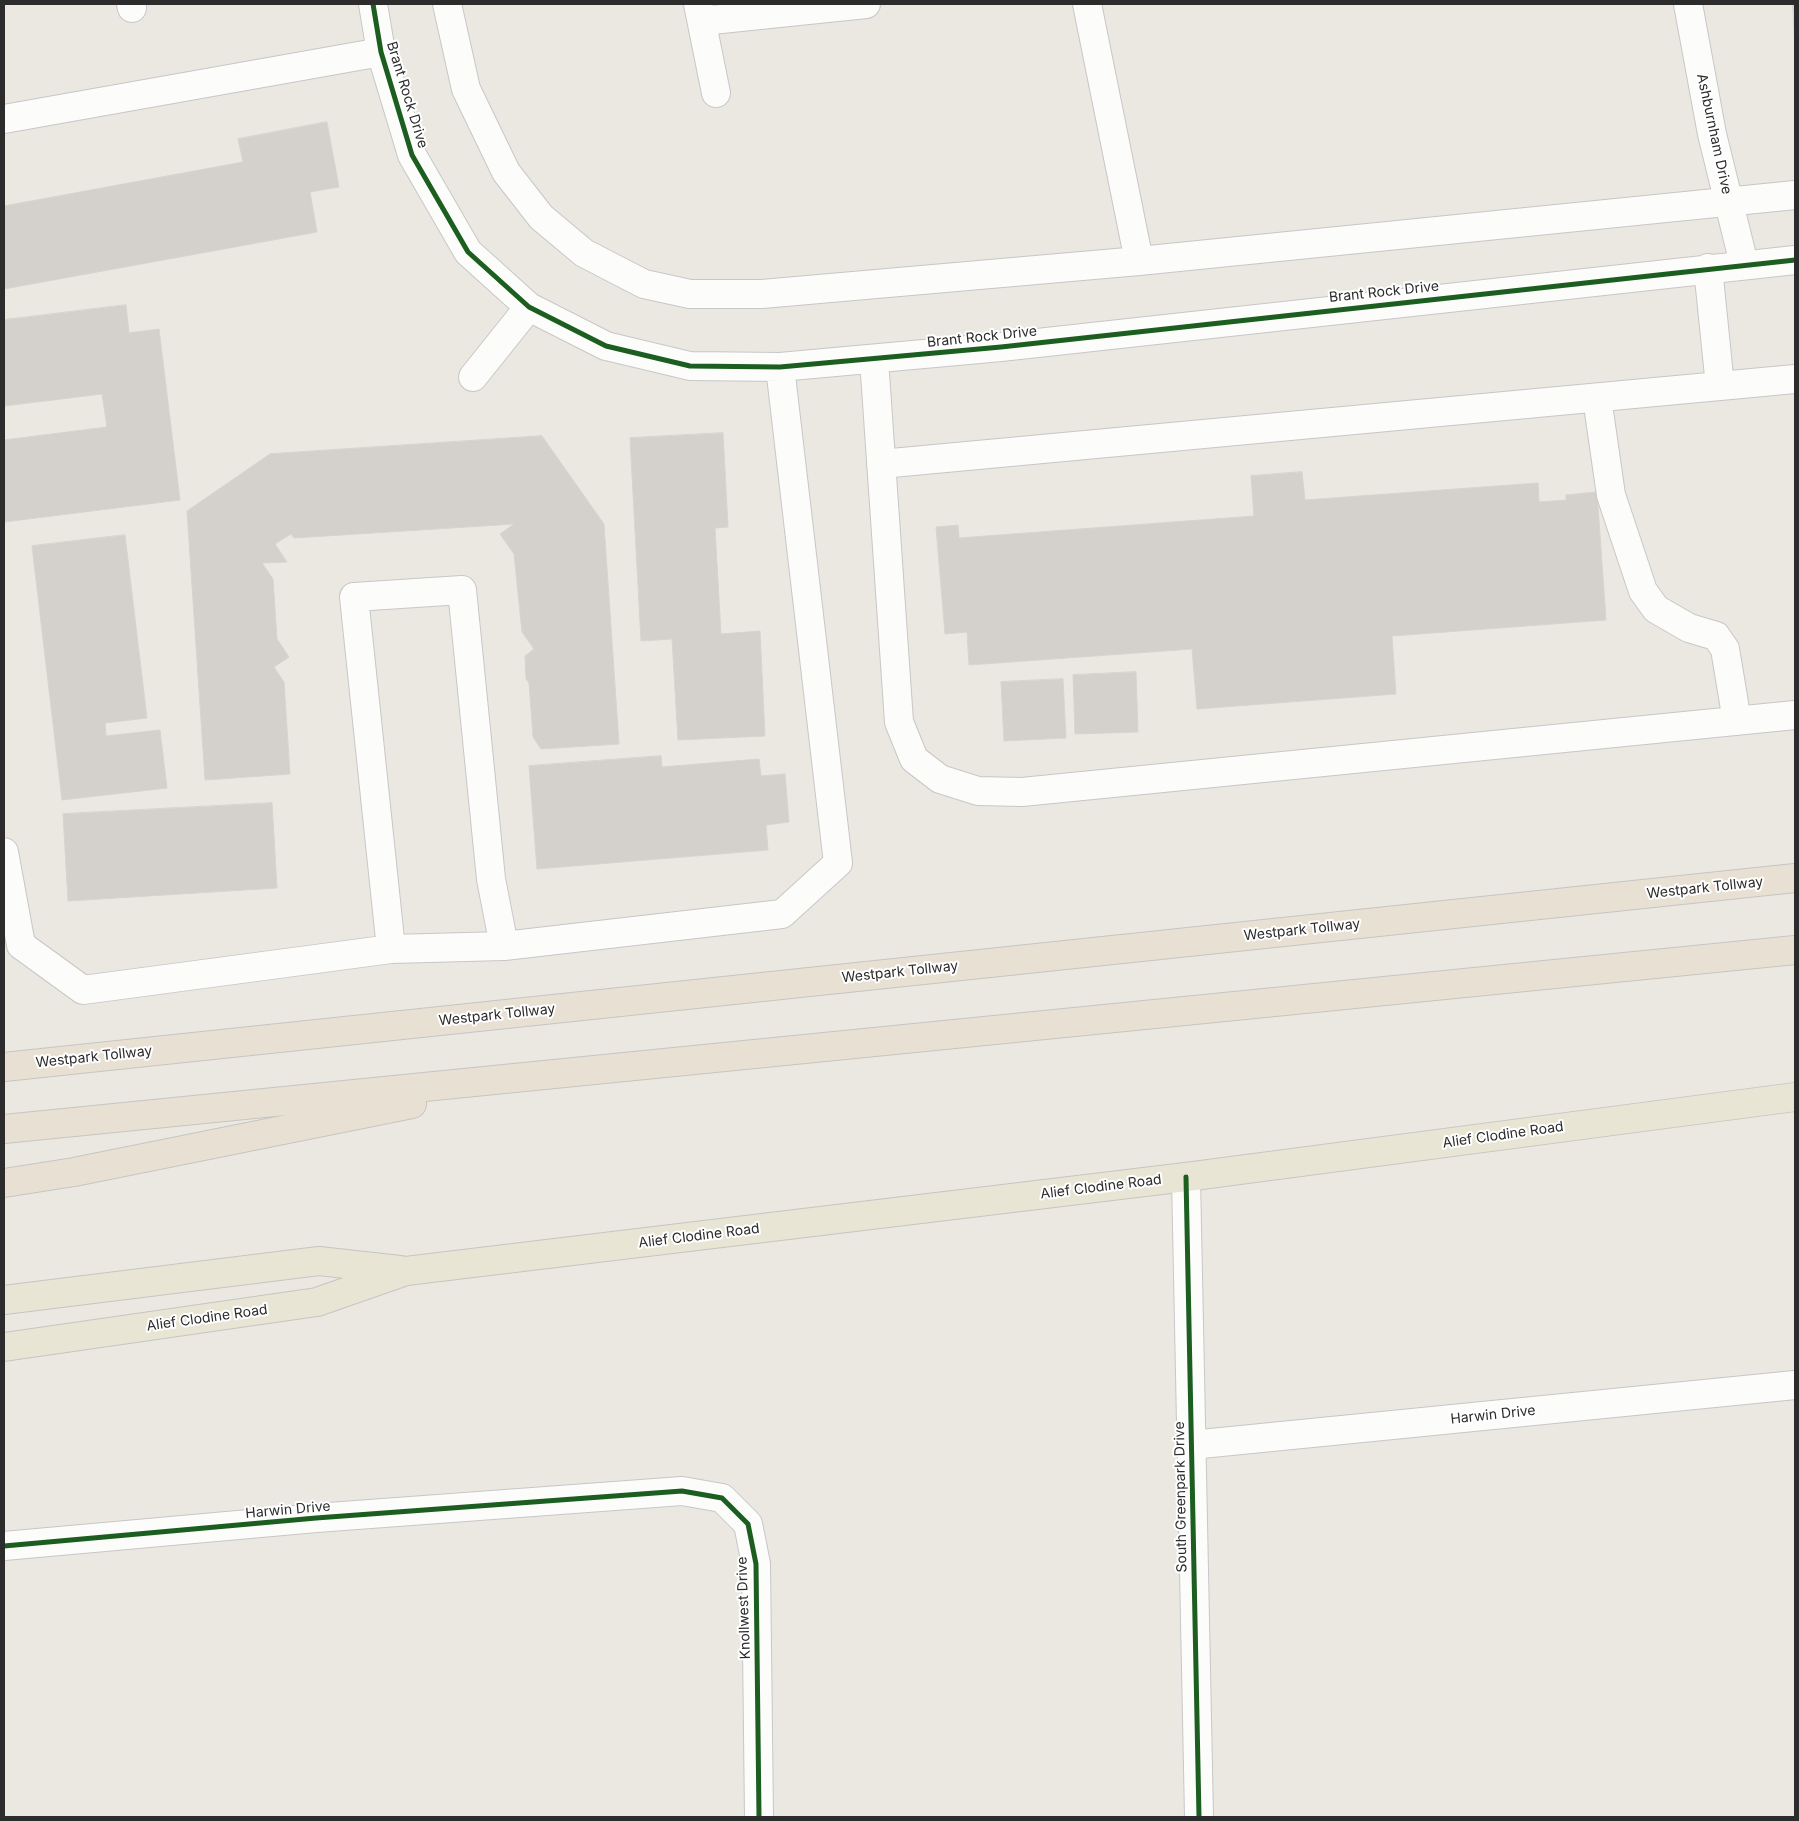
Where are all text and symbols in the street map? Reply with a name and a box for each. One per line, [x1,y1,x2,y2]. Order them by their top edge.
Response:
street label: Brant Rock Drive [383,40,431,150]
street label: Ashburnham Drive [1693,72,1735,196]
street label: Brant Rock Drive [1328,278,1440,306]
street label: Brant Rock Drive [926,323,1038,351]
street label: Westpark Tollway [1646,874,1764,902]
street label: Westpark Tollway [1243,916,1361,944]
street label: Westpark Tollway [841,958,959,986]
street label: Westpark Tollway [438,1001,556,1029]
street label: Westpark Tollway [35,1043,153,1071]
street label: Alief Clodine Road [1442,1118,1564,1152]
street label: Alief Clodine Road [1040,1171,1162,1203]
street label: Alief Clodine Road [638,1220,760,1252]
street label: Alief Clodine Road [146,1301,268,1335]
street label: Harwin Drive [1450,1402,1536,1428]
street label: South Greenpark Drive [1171,1421,1191,1573]
street label: Harwin Drive [245,1498,331,1522]
street label: Knollwest Drive [734,1556,754,1660]

